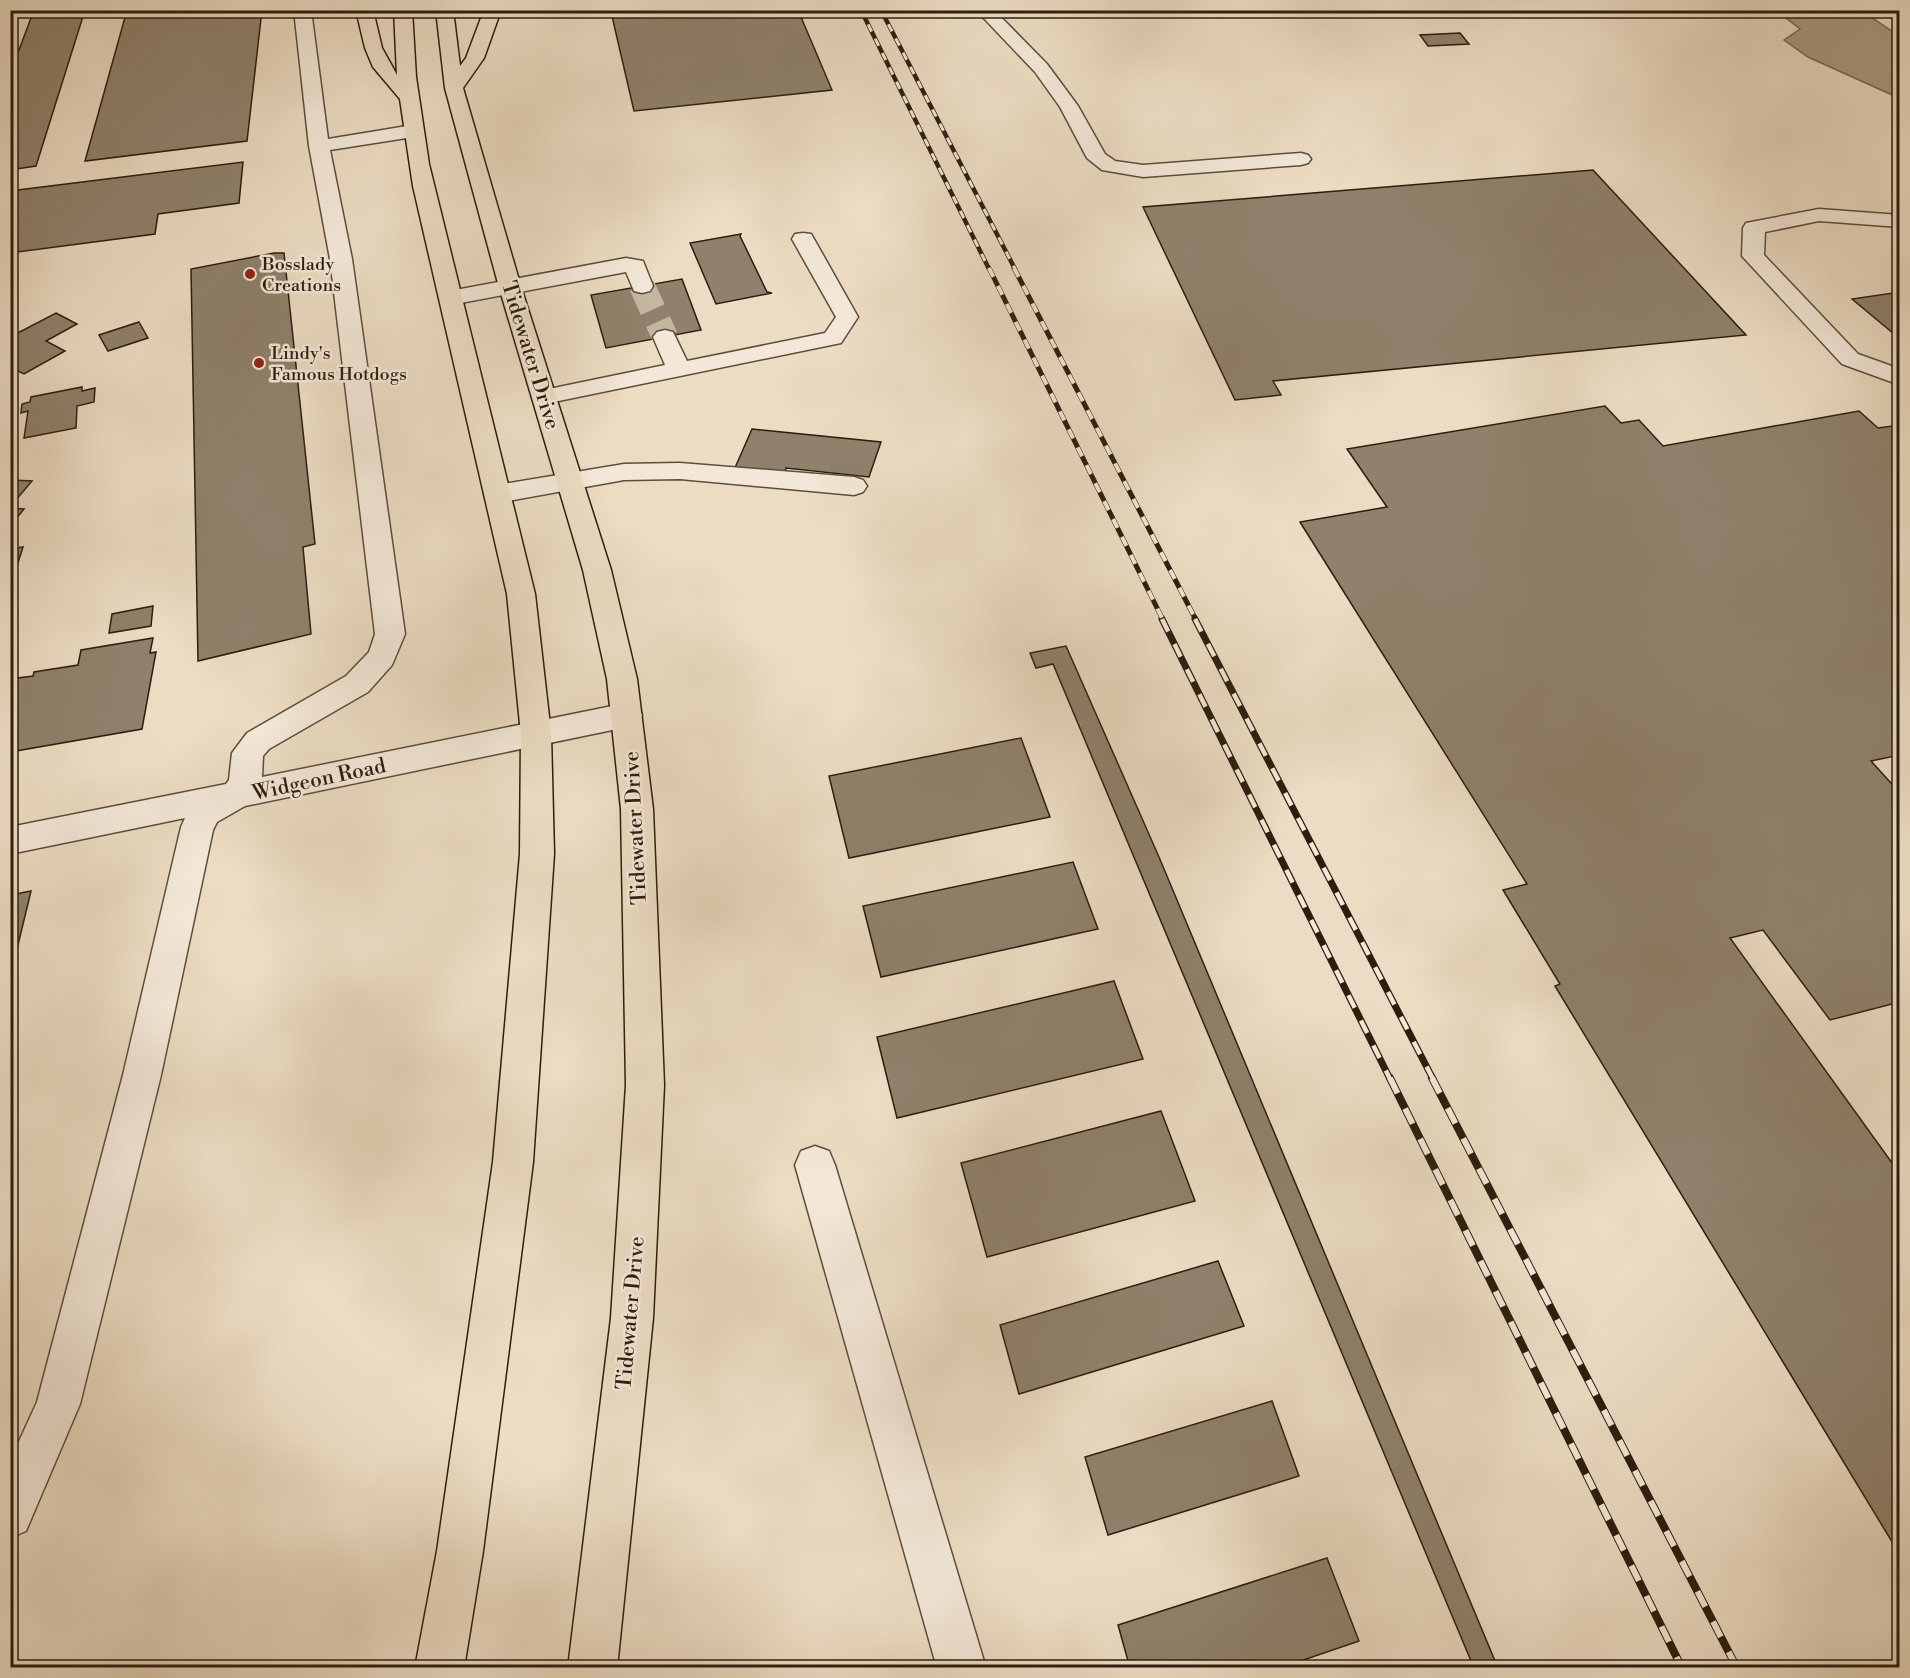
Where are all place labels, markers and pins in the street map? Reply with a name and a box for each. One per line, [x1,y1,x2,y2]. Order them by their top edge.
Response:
place label: Bosslady Creations [261,253,341,297]
marker: Bosslady Creations [243,267,257,281]
place label: Lindy's Famous Hotdogs [271,342,407,386]
marker: Lindy's Famous Hotdogs [252,356,266,370]

